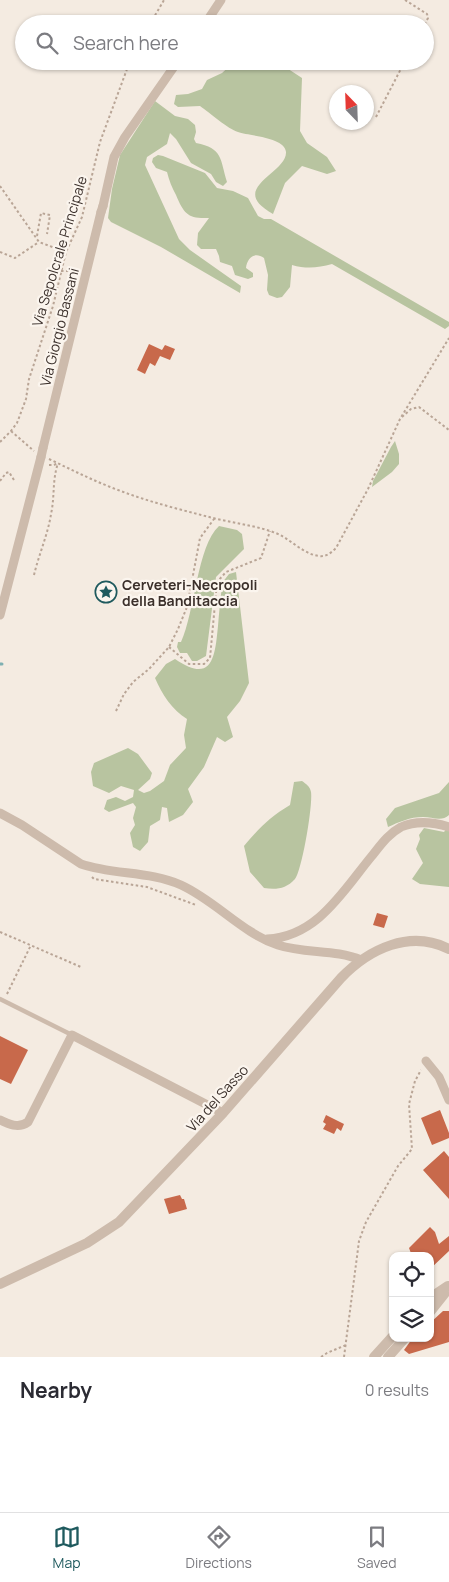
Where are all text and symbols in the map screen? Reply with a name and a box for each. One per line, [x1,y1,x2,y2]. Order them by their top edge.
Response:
search box [15,15,434,70]
icon: search [33,29,61,57]
text: Search here [73,30,179,56]
north arrow [329,85,374,130]
street label: Via Sepolcrale Principale [27,173,91,329]
street label: Via Giorgio Bassani [35,266,83,388]
place label: Cerveteri-Necropoli della Banditaccia [122,575,258,610]
place icon: Cerveteri-Necropoli della Banditaccia [94,580,118,604]
street label: Via del Sasso [182,1060,252,1136]
map controls [389,1252,434,1342]
button: locate [389,1252,434,1297]
button: layers [389,1297,434,1342]
text: Nearby [20,1376,92,1404]
text: 0 results [365,1379,429,1401]
tab: Map [53,1523,81,1572]
tab: Directions [186,1523,252,1572]
tab: Saved [357,1523,396,1572]

